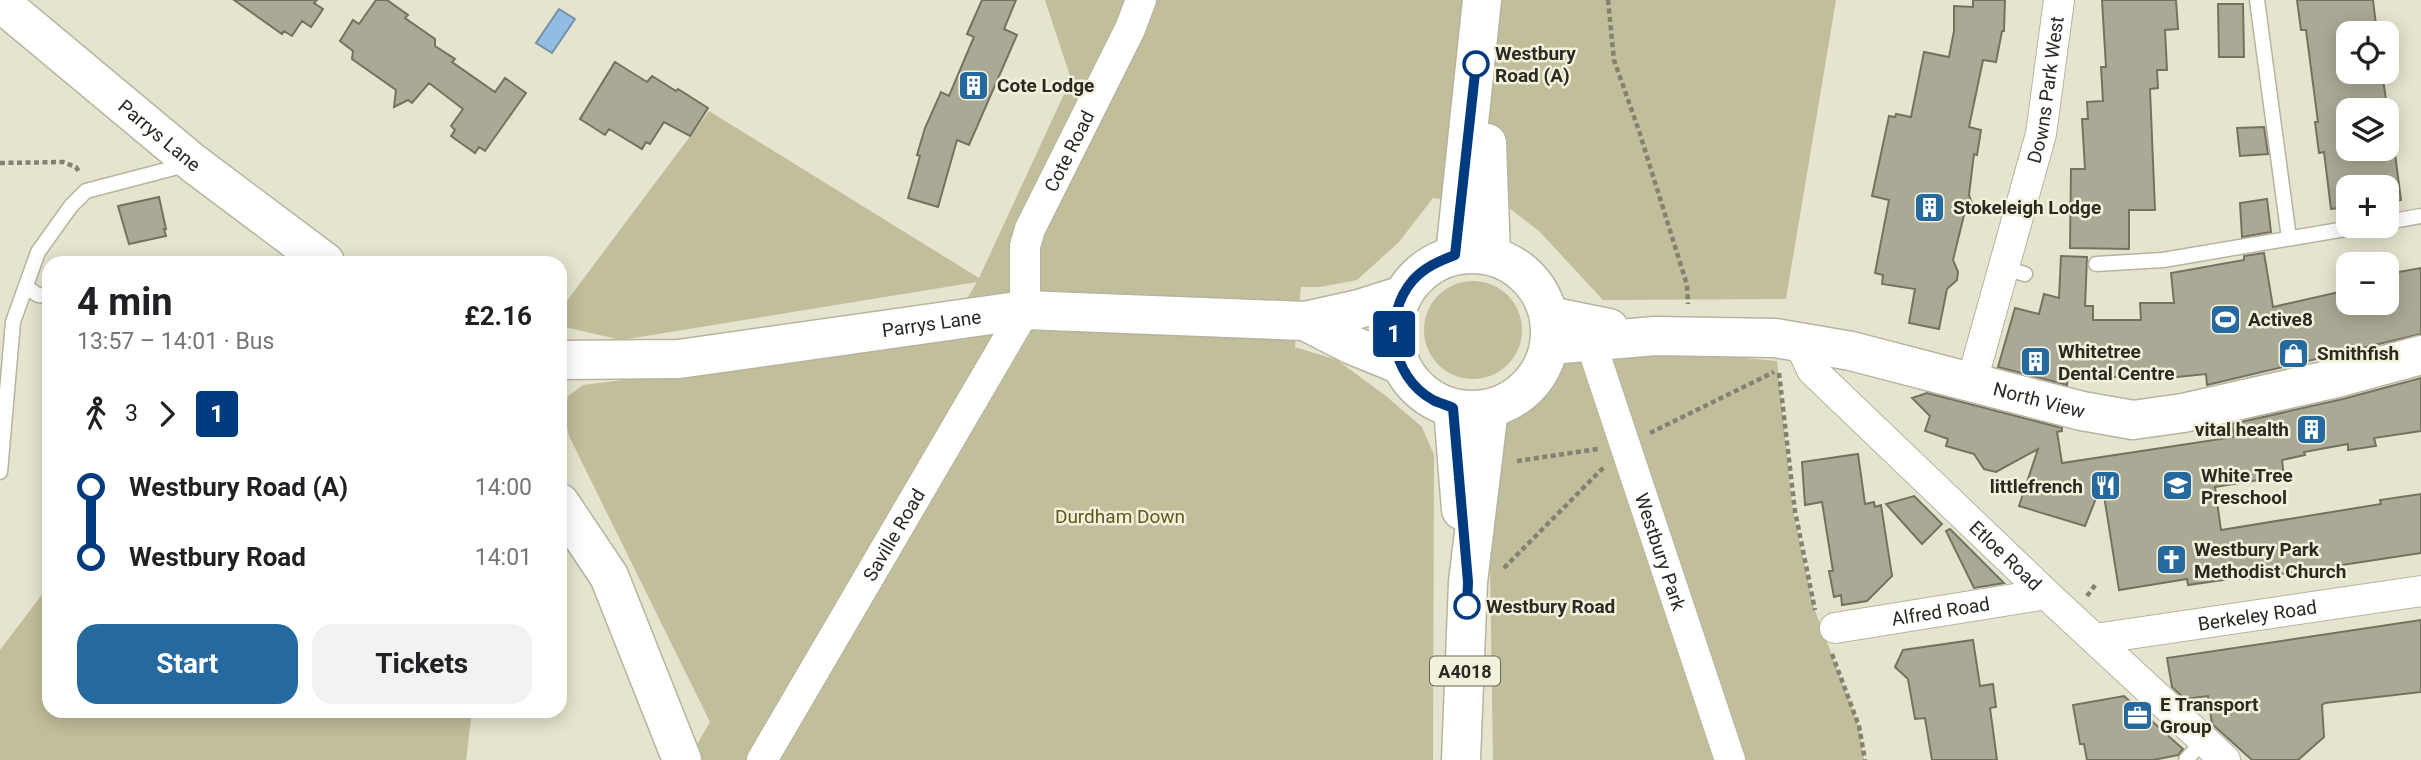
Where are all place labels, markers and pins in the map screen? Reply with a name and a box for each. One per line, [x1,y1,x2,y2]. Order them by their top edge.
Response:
place label: Westbury Road (A) [1495,42,1576,87]
marker: Westbury Road (A) [1463,51,1489,77]
building icon: Cote Lodge [957,68,991,102]
place label: Cote Lodge [997,74,1094,97]
building icon: Stokeleigh Lodge [1913,190,1947,224]
place label: Stokeleigh Lodge [1953,196,2101,219]
sports icon: Active8 [2208,302,2242,336]
place label: Active8 [2248,308,2313,331]
shop icon: Smithfish [2277,336,2311,370]
place label: Whitetree Dental Centre [2058,340,2174,385]
place label: Smithfish [2317,342,2399,365]
building icon: Whitetree Dental Centre [2018,345,2052,379]
building icon: vital health [2295,412,2329,446]
place label: vital health [2195,418,2289,441]
place label: White Tree Preschool [2201,464,2293,509]
restaurant icon: littlefrench [2089,469,2123,503]
school or university icon: White Tree Preschool [2161,469,2195,503]
place label: littlefrench [1990,475,2083,498]
place label: Westbury Park Methodist Church [2194,538,2346,583]
church icon: Westbury Park Methodist Church [2154,543,2188,577]
marker: Westbury Road [1454,593,1480,619]
place label: Westbury Road [1486,595,1615,618]
place label: E Transport Group [2160,693,2259,738]
office icon: E Transport Group [2120,698,2154,732]

